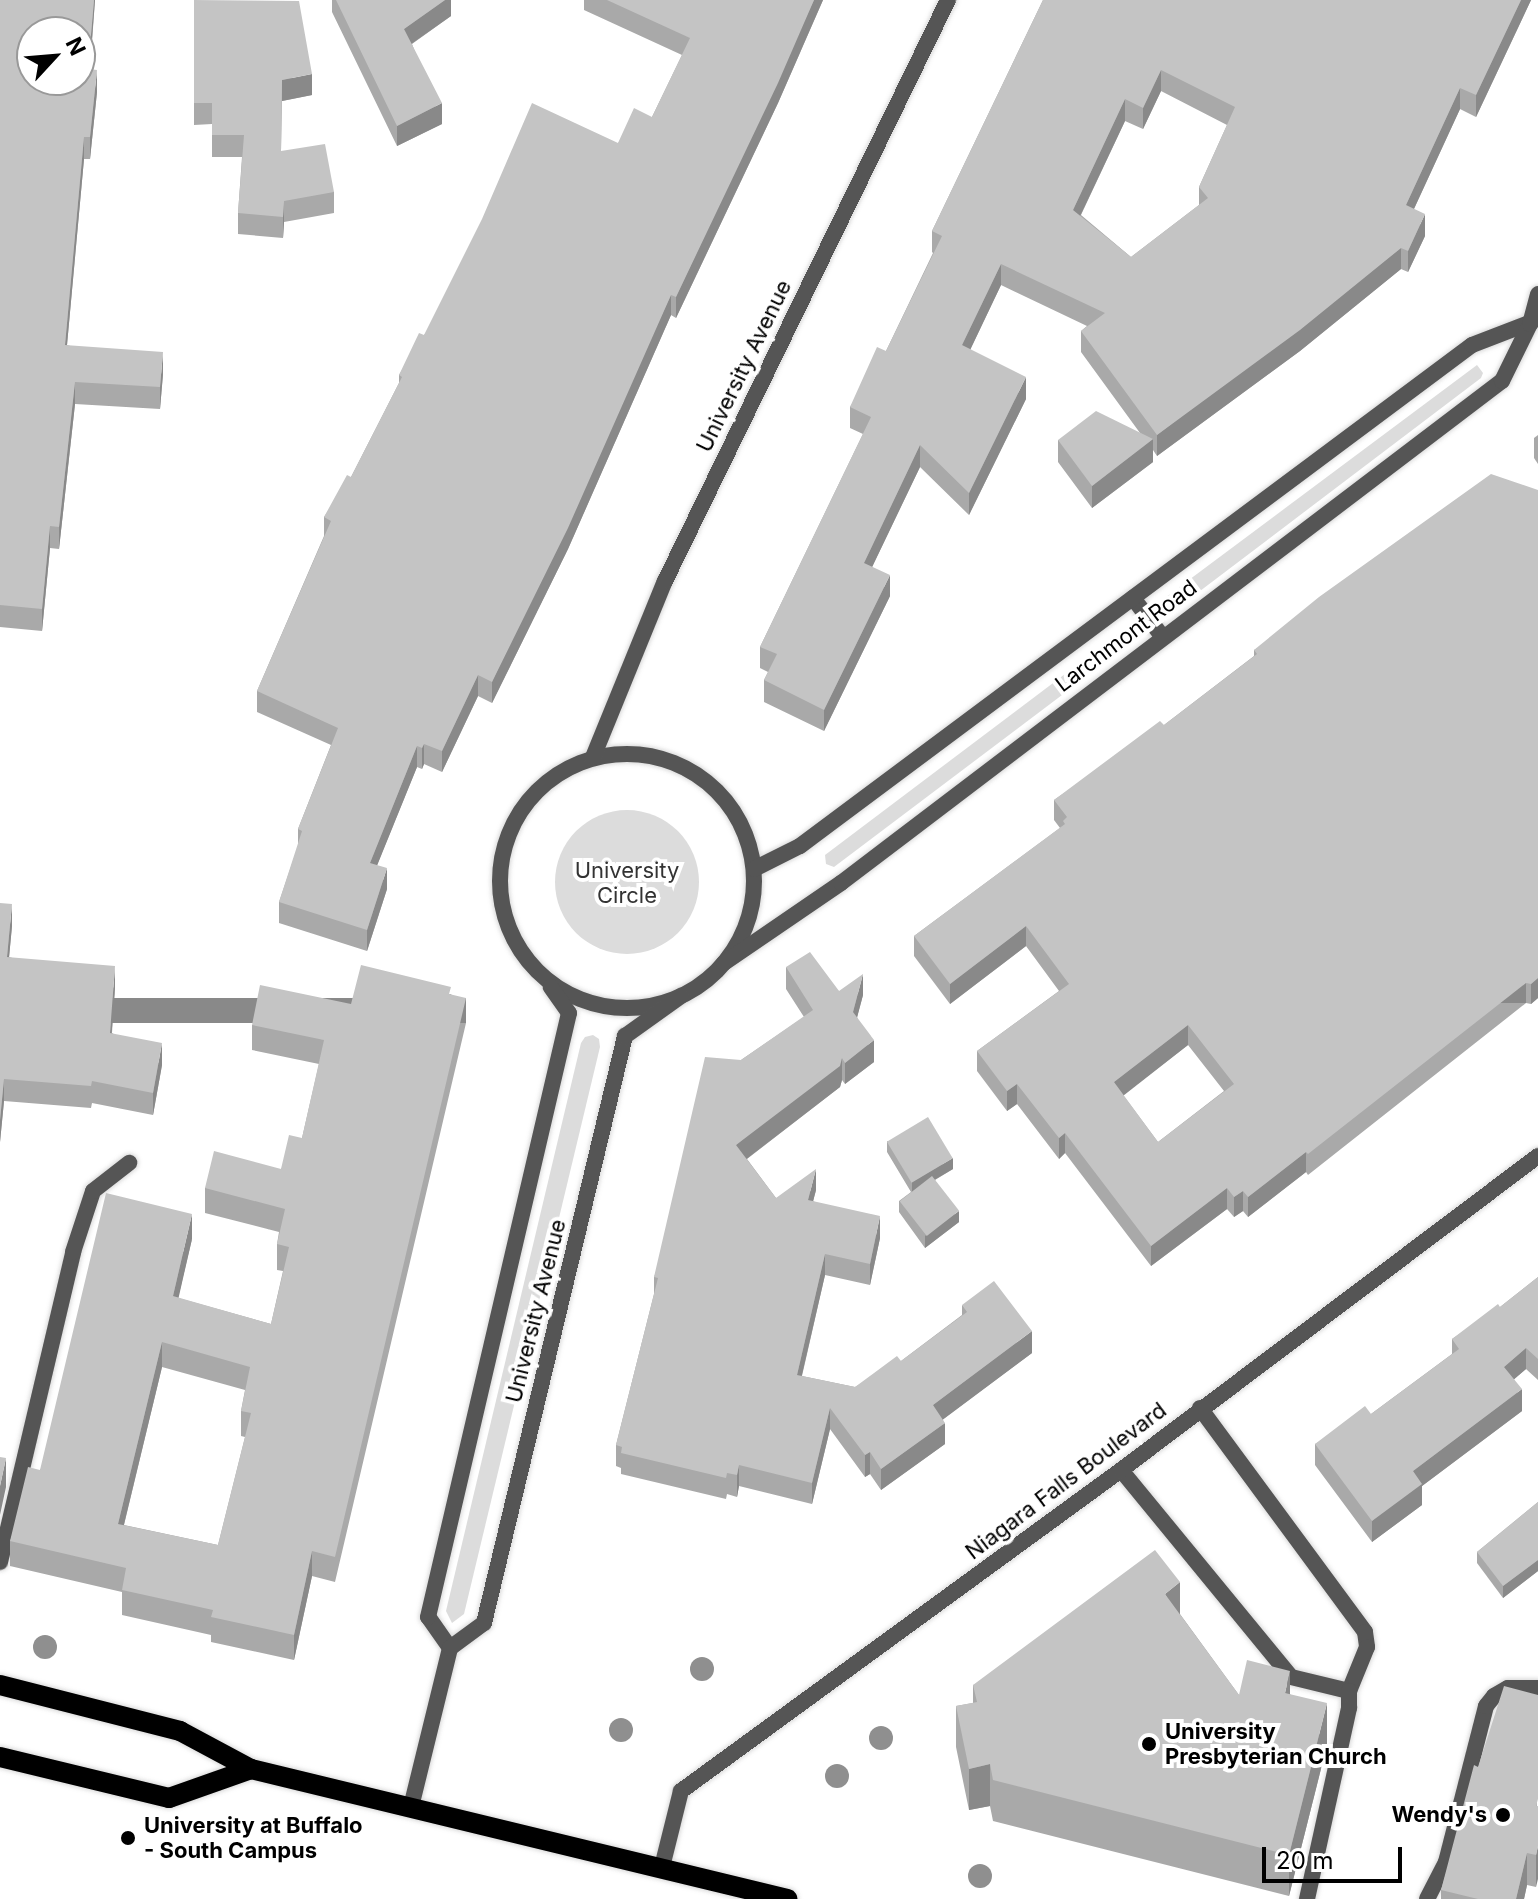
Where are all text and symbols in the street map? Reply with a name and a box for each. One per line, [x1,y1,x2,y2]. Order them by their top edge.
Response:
north arrow [16,16,96,96]
text: N [60,33,91,60]
street label: University Avenue [691,276,797,456]
street label: Larchmont Road [1050,574,1202,698]
park label: University Circle [575,857,679,908]
street label: University Avenue [500,1217,572,1405]
street label: Niagara Falls Boulevard [960,1397,1172,1565]
place label: University Presbyterian Church [1165,1718,1387,1770]
marker: University Presbyterian Church [1140,1735,1158,1753]
place label: Wendy's [1392,1802,1487,1828]
marker: Wendy's [1494,1806,1512,1824]
place label: University at Buffalo - South Campus [144,1812,363,1864]
marker: University at Buffalo - South Campus [119,1829,137,1847]
scale bar [1266,1831,1406,1881]
text: 20 m [1276,1846,1334,1875]

